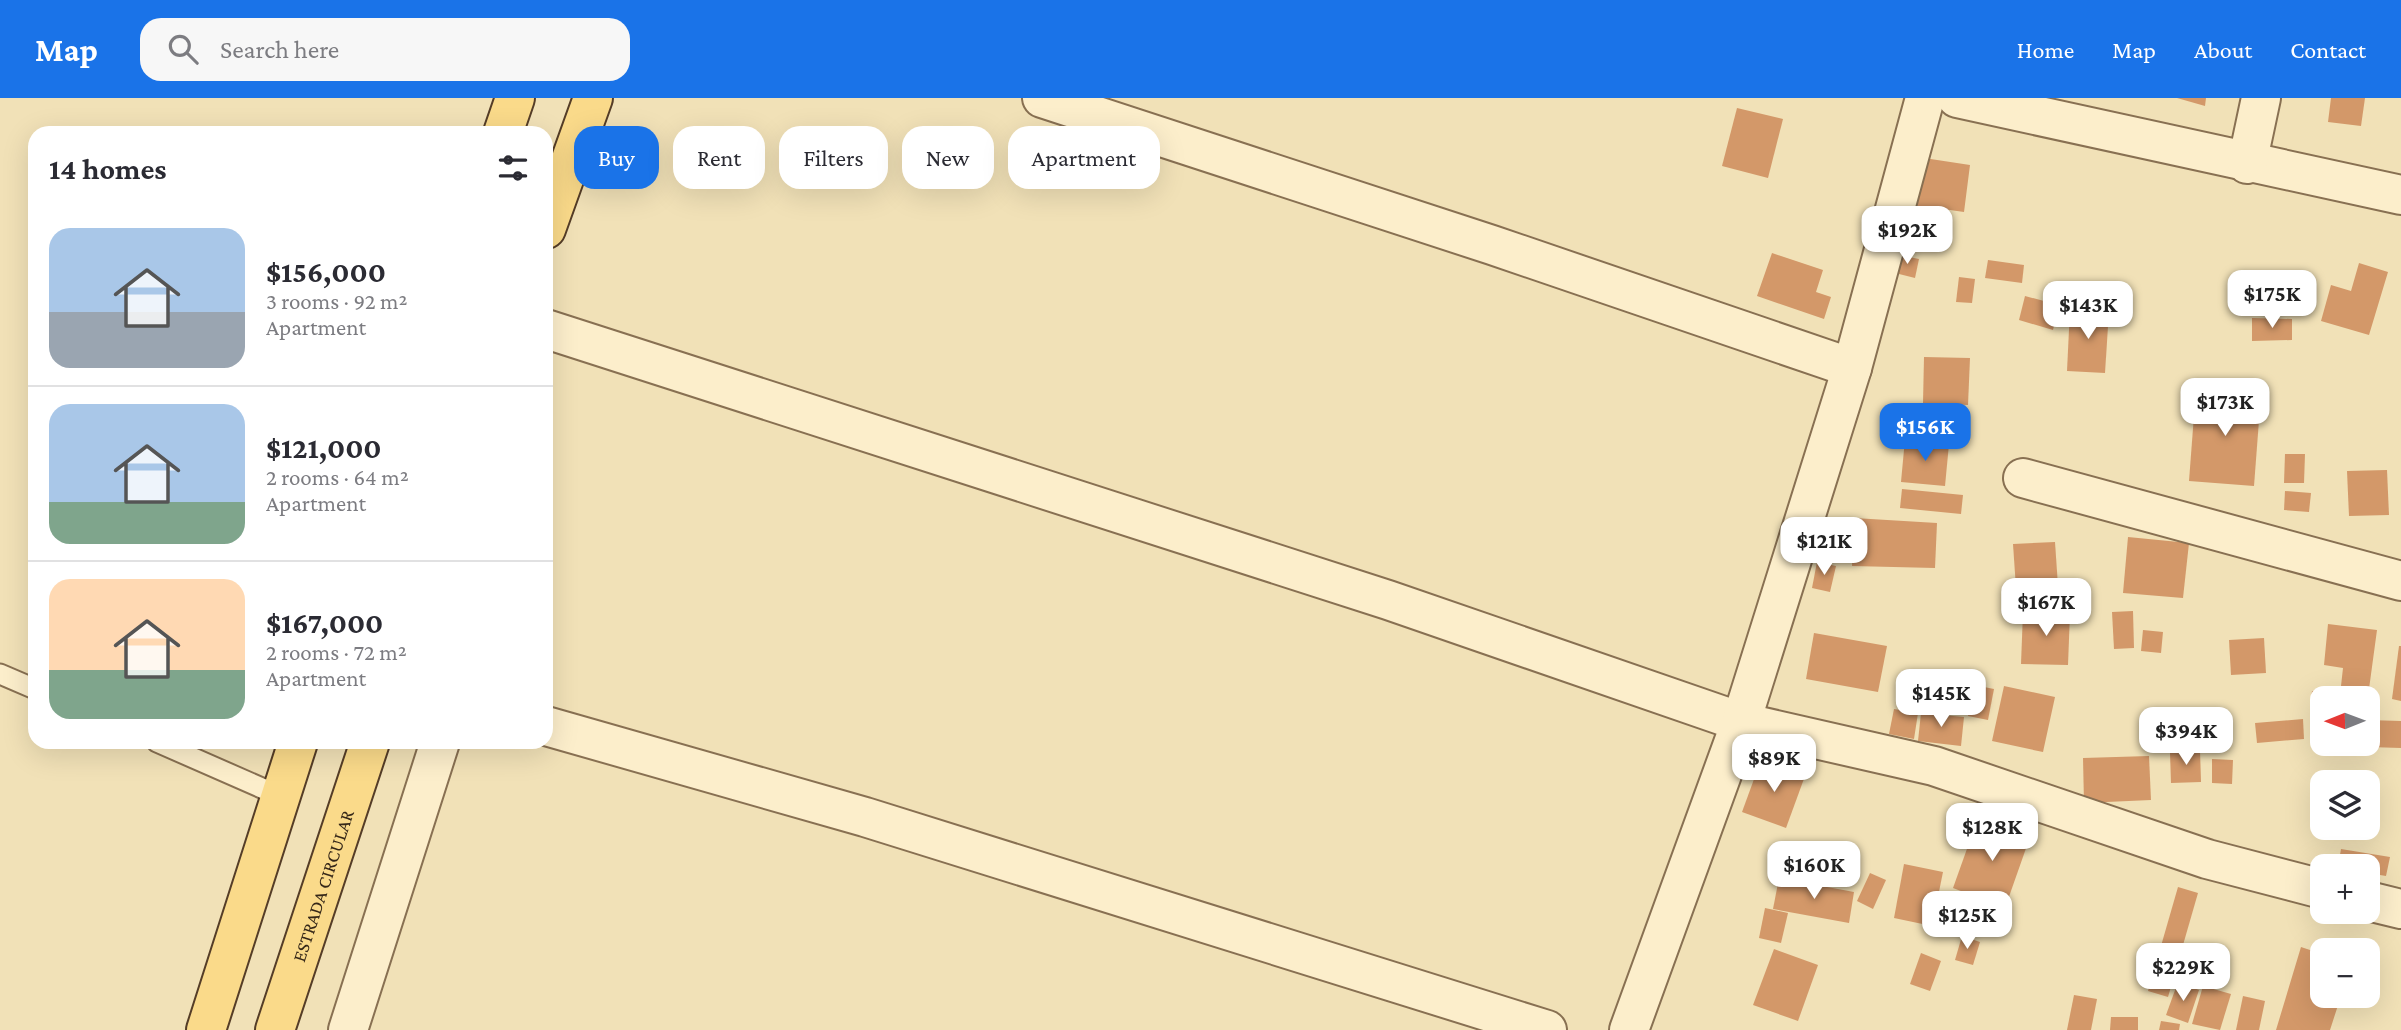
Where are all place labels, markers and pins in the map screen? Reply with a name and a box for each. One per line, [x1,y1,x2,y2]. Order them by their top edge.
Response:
pin: $192K [1858,206,1956,266]
pin: $175K [2223,271,2321,330]
pin: $143K [2039,282,2137,341]
pin: $173K [2176,378,2274,438]
pin: $156K [1876,404,1974,463]
pin: $121K [1775,518,1873,577]
pin: $167K [1997,578,2095,638]
pin: $145K [1892,670,1990,729]
pin: $394K [2137,708,2235,767]
pin: $89K [1733,734,1815,794]
pin: $128K [1943,804,2041,863]
pin: $160K [1765,842,1863,901]
pin: $125K [1918,892,2016,951]
pin: $229K [2134,944,2232,1003]

